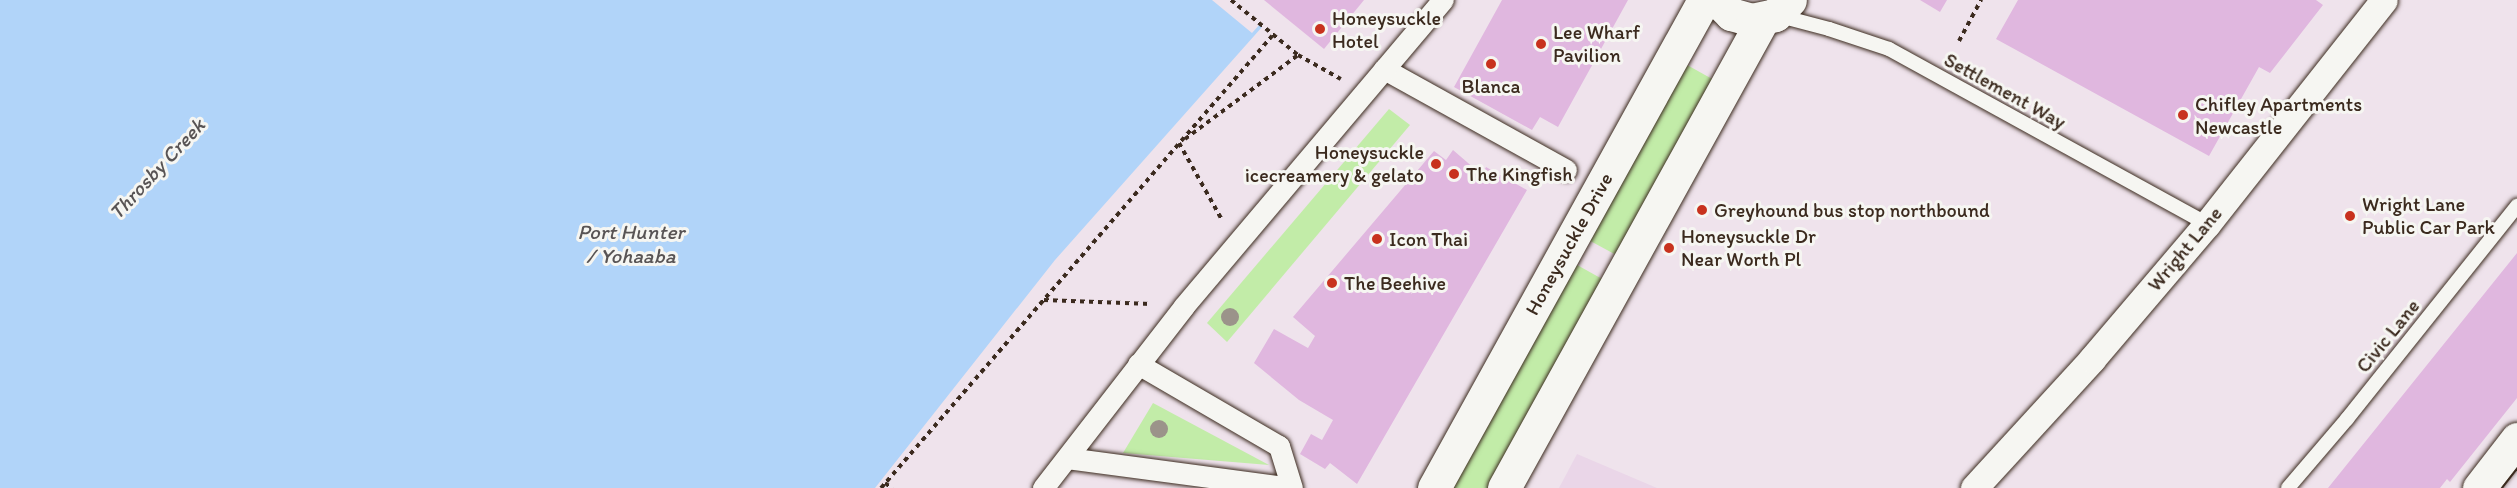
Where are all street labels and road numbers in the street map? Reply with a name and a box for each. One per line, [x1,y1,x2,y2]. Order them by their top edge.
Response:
street label: Settlement Way [1940,48,2070,134]
street label: Honeysuckle Drive [1520,169,1618,319]
street label: Wright Lane [2142,201,2228,297]
street label: Civic Lane [2351,295,2425,377]

